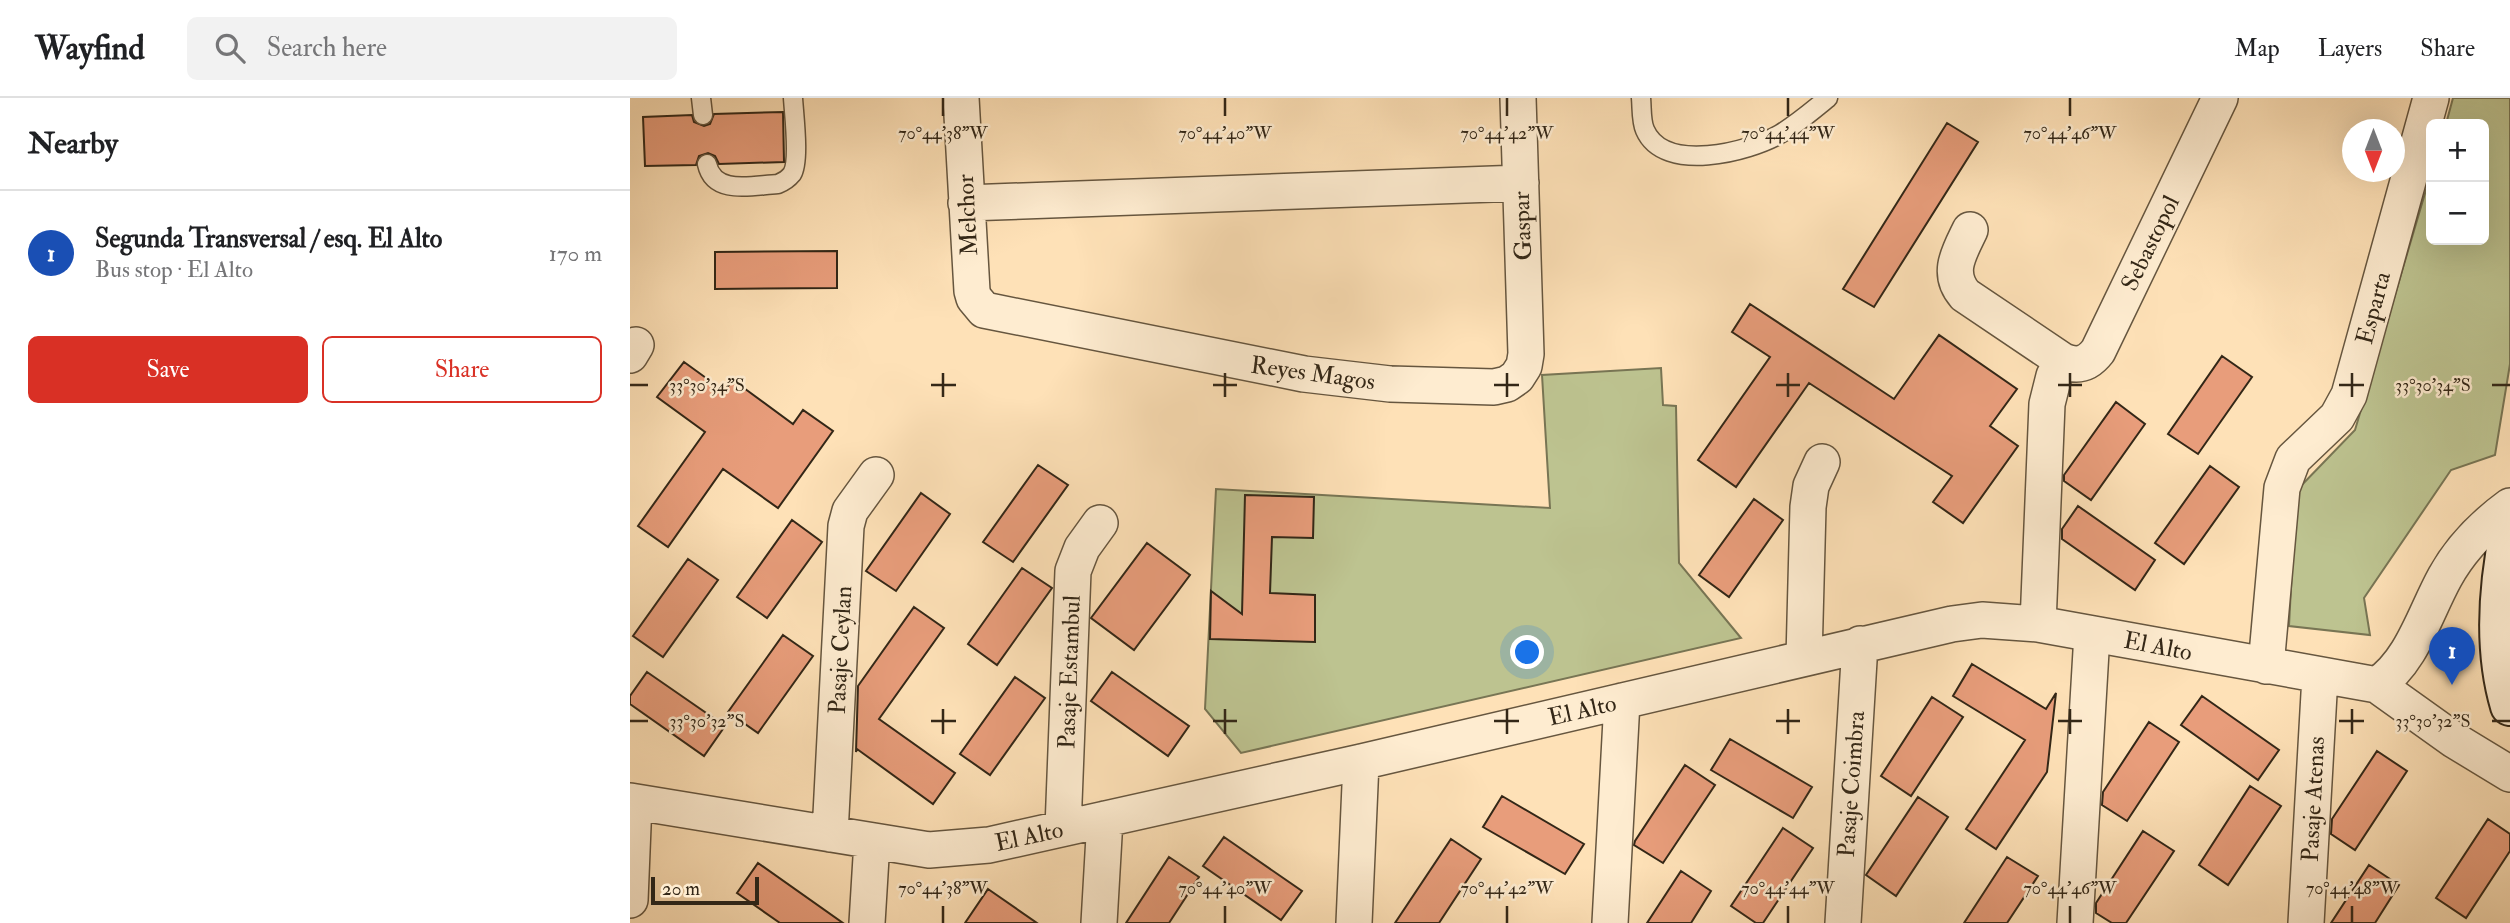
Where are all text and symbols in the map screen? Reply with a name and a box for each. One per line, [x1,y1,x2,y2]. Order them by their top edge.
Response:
search box [187,17,677,80]
text: Wayfind [35,28,145,69]
icon: search [211,29,249,67]
text: Search here [267,32,387,64]
text: Map [2235,33,2280,64]
text: Layers [2318,33,2382,64]
text: Share [2420,33,2475,64]
north arrow [2342,119,2405,182]
map controls [2426,119,2489,245]
button: + [2426,119,2489,182]
text: 70°44'38"W [898,122,988,145]
text: 70°44'40"W [1179,122,1272,145]
text: 70°44'42"W [1461,122,1554,145]
text: 70°44'44"W [1741,122,1835,145]
text: 70°44'46"W [2024,122,2117,145]
text: Nearby [28,125,118,162]
street label: Melchor [950,173,985,257]
button: − [2426,182,2489,245]
street label: Sebastopol [2114,190,2187,296]
street label: Gaspar [1506,191,1539,261]
text: Segunda Transversal / esq. El Alto [95,223,442,255]
text: 1 [47,239,55,268]
text: 170 m [549,239,602,268]
text: Bus stop · El Alto [95,255,253,284]
street label: Esparta [2349,267,2398,348]
button: Save [28,336,308,403]
button: Share [322,336,602,403]
street label: Reyes Magos [1249,349,1377,398]
text: 33°30'34"S [669,374,745,397]
text: 33°30'34"S [2395,374,2471,397]
street label: Pasaje Ceylan [822,585,859,715]
street label: Pasaje Estambul [1051,595,1088,750]
street label: El Alto [2121,625,2195,668]
pin: 1 [2429,627,2475,685]
your location [1510,635,1544,669]
street label: El Alto [1545,688,1619,733]
street label: Pasaje Coimbra [1831,709,1872,858]
text: 33°30'32"S [670,710,744,733]
text: 33°30'32"S [2396,710,2470,733]
street label: Pasaje Atenas [2295,735,2332,863]
street label: El Alto [992,814,1066,859]
scale bar [651,874,760,906]
text: 20 m [662,877,700,901]
text: 70°44'38"W [898,877,988,900]
text: 70°44'40"W [1179,877,1272,900]
text: 70°44'42"W [1461,877,1554,900]
text: 70°44'44"W [1741,877,1835,900]
text: 70°44'46"W [2024,877,2117,900]
text: 70°44'48"W [2306,877,2399,900]

